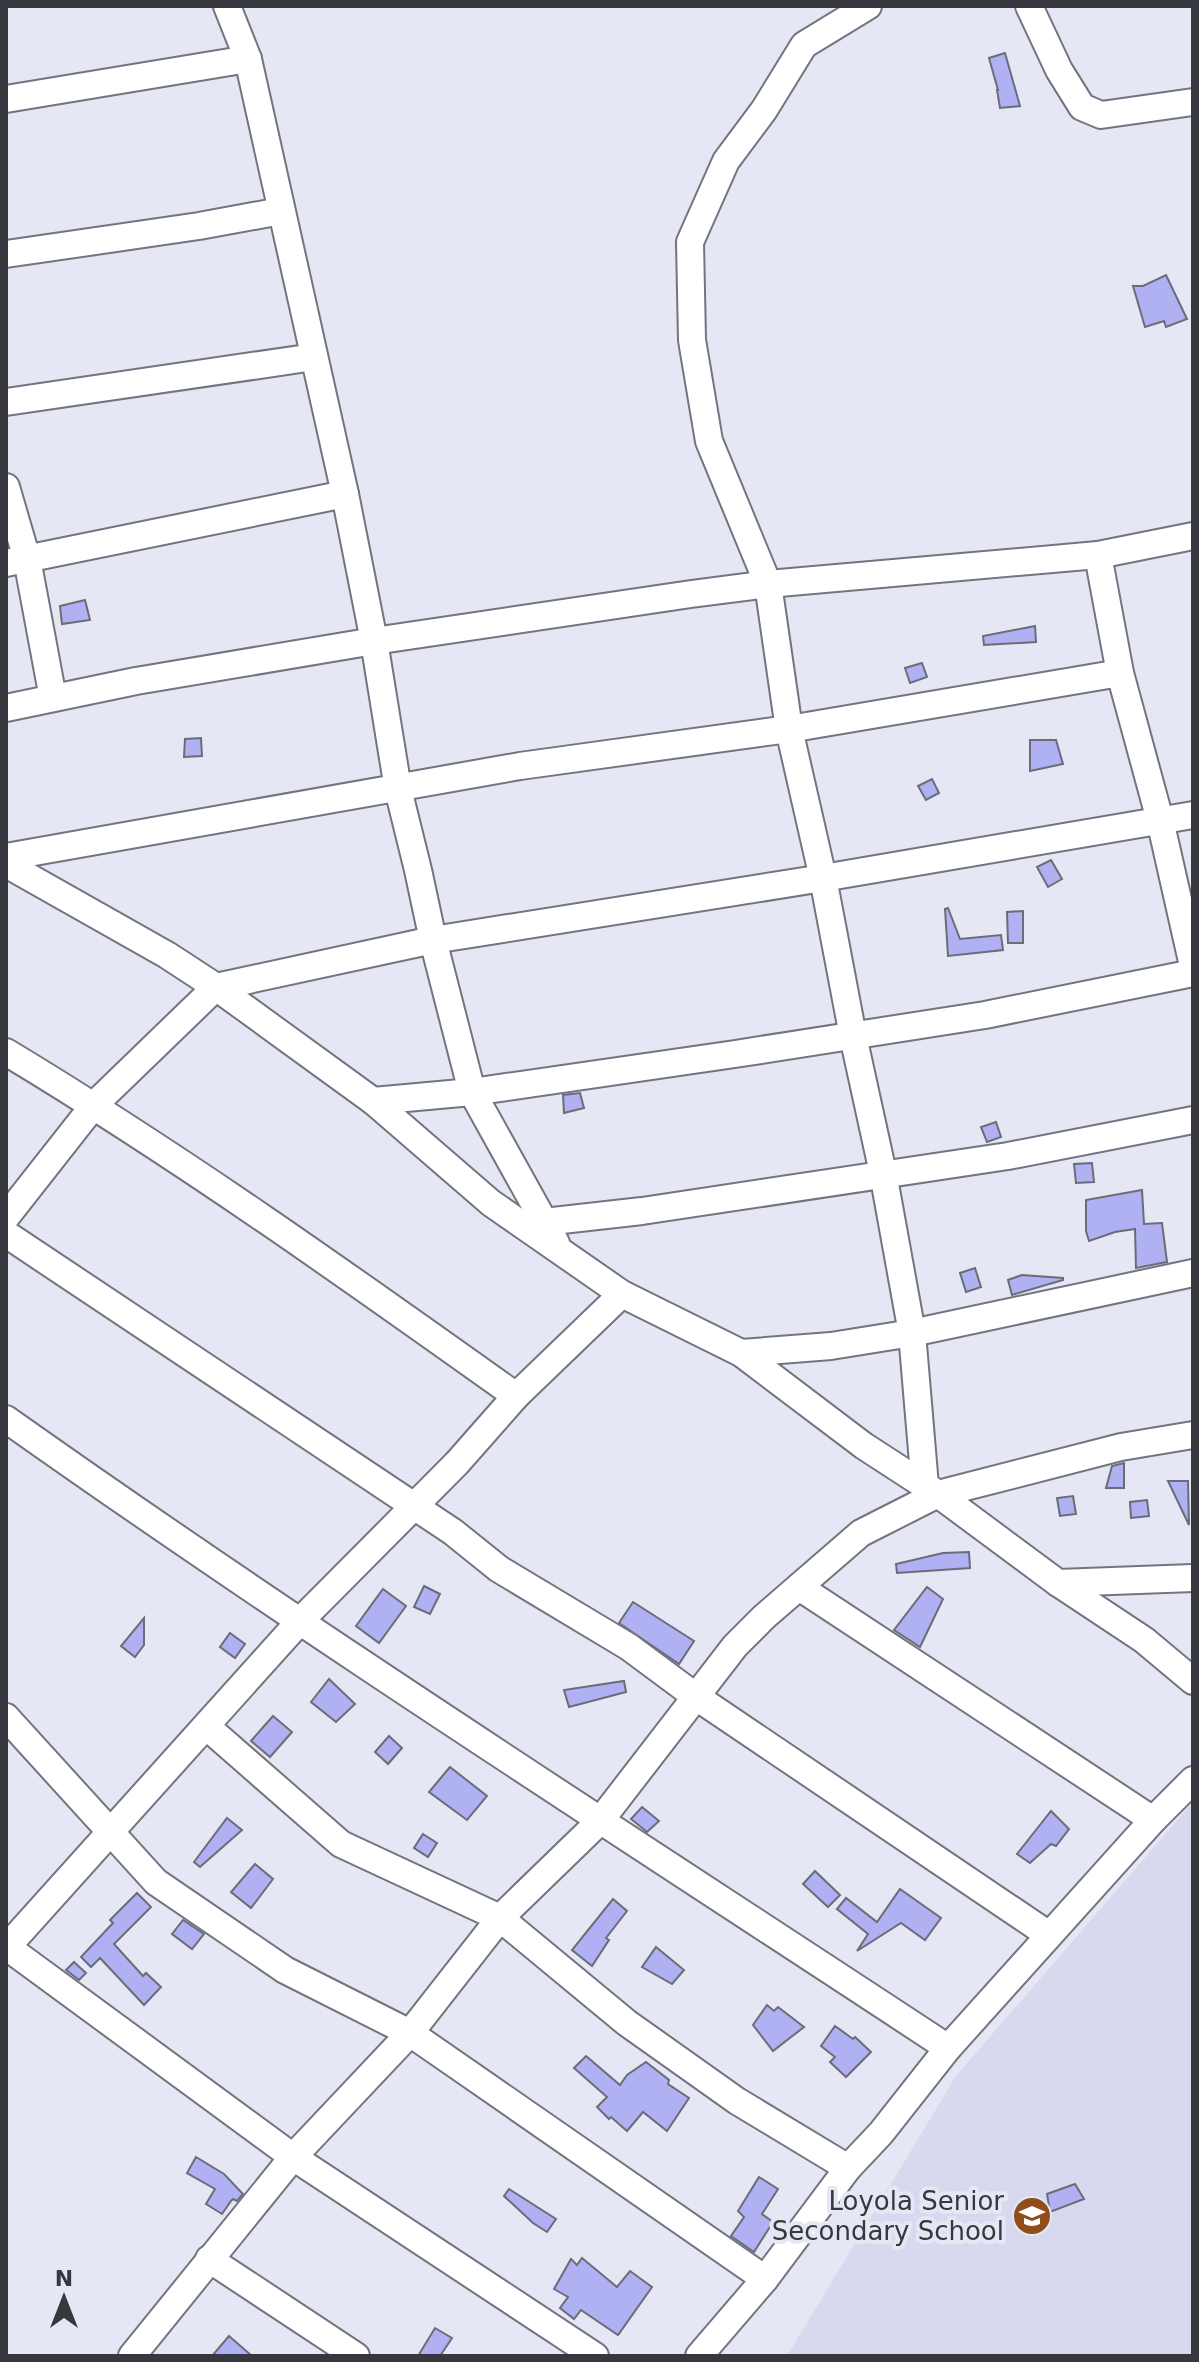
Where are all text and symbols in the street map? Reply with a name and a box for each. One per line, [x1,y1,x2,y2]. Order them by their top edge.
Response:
place label: Loyola Senior Secondary School [772,2186,1004,2246]
school or university icon: Loyola Senior Secondary School [1011,2195,1053,2237]
north arrow [24,2258,104,2338]
text: N [55,2266,73,2291]

